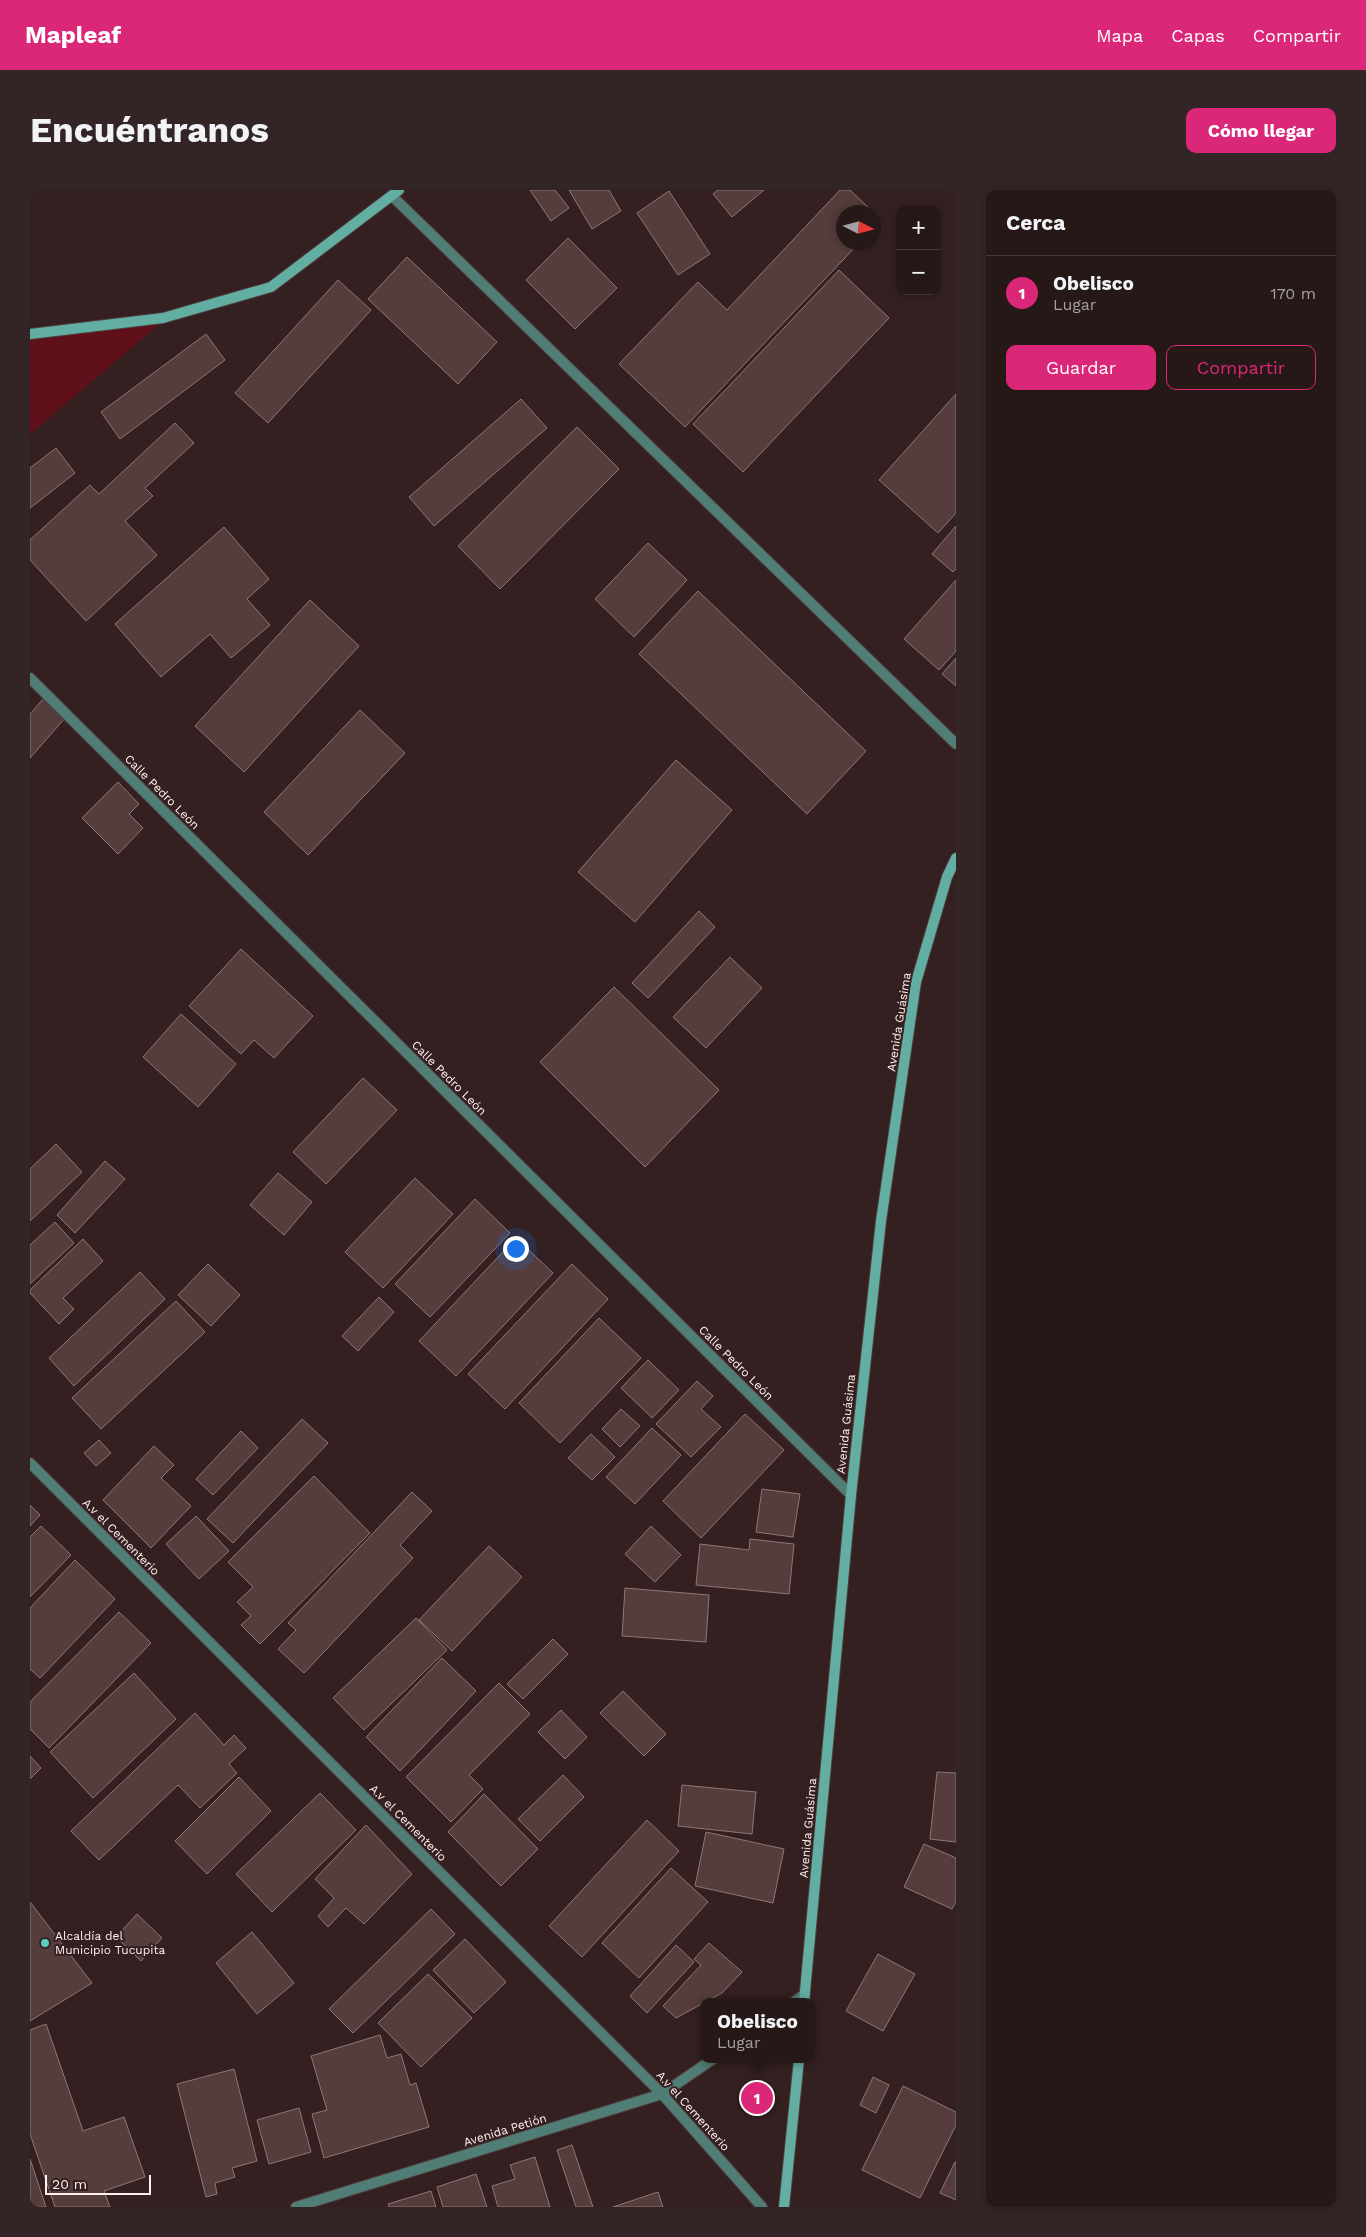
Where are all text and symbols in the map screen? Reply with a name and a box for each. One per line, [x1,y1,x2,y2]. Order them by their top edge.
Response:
text: Mapleaf [25,21,121,49]
text: Mapa [1096,25,1143,46]
text: Capas [1171,25,1225,46]
text: Compartir [1253,25,1341,46]
button: Cómo llegar [1186,108,1336,153]
text: Encuéntranos [30,109,269,151]
north arrow [836,205,881,250]
map controls [896,205,941,295]
button: + [896,205,941,250]
text: Cerca [1006,210,1065,235]
button: − [896,250,941,295]
text: Obelisco [1053,272,1134,295]
text: 1 [1019,284,1025,303]
text: 170 m [1270,284,1316,303]
text: Lugar [1053,295,1096,314]
button: Guardar [1006,345,1156,390]
button: Compartir [1166,345,1316,390]
street label: Calle Pedro León [122,752,202,832]
street label: Avenida Guásima [884,971,914,1073]
street label: Calle Pedro León [409,1038,489,1118]
your location [503,1236,529,1262]
street label: Calle Pedro León [696,1323,776,1403]
street label: Avenida Guásima [834,1373,858,1474]
street label: A.v el Cementerio [80,1496,162,1578]
street label: Avenida Guásima [797,1777,819,1878]
street label: A.v el Cementerio [367,1782,449,1864]
place label: Alcaldía del Municipio Tucupita [55,1929,166,1957]
marker: Alcaldía del Municipio Tucupita [39,1937,51,1949]
popup [700,1998,815,2063]
text: Obelisco [717,2010,798,2033]
text: Lugar [717,2033,760,2052]
street label: A.v el Cementerio [653,2068,733,2154]
pin: 1 [741,2079,773,2117]
street label: Avenida Petión [462,2111,548,2149]
scale bar [45,2172,151,2195]
text: 20 m [52,2176,87,2192]

